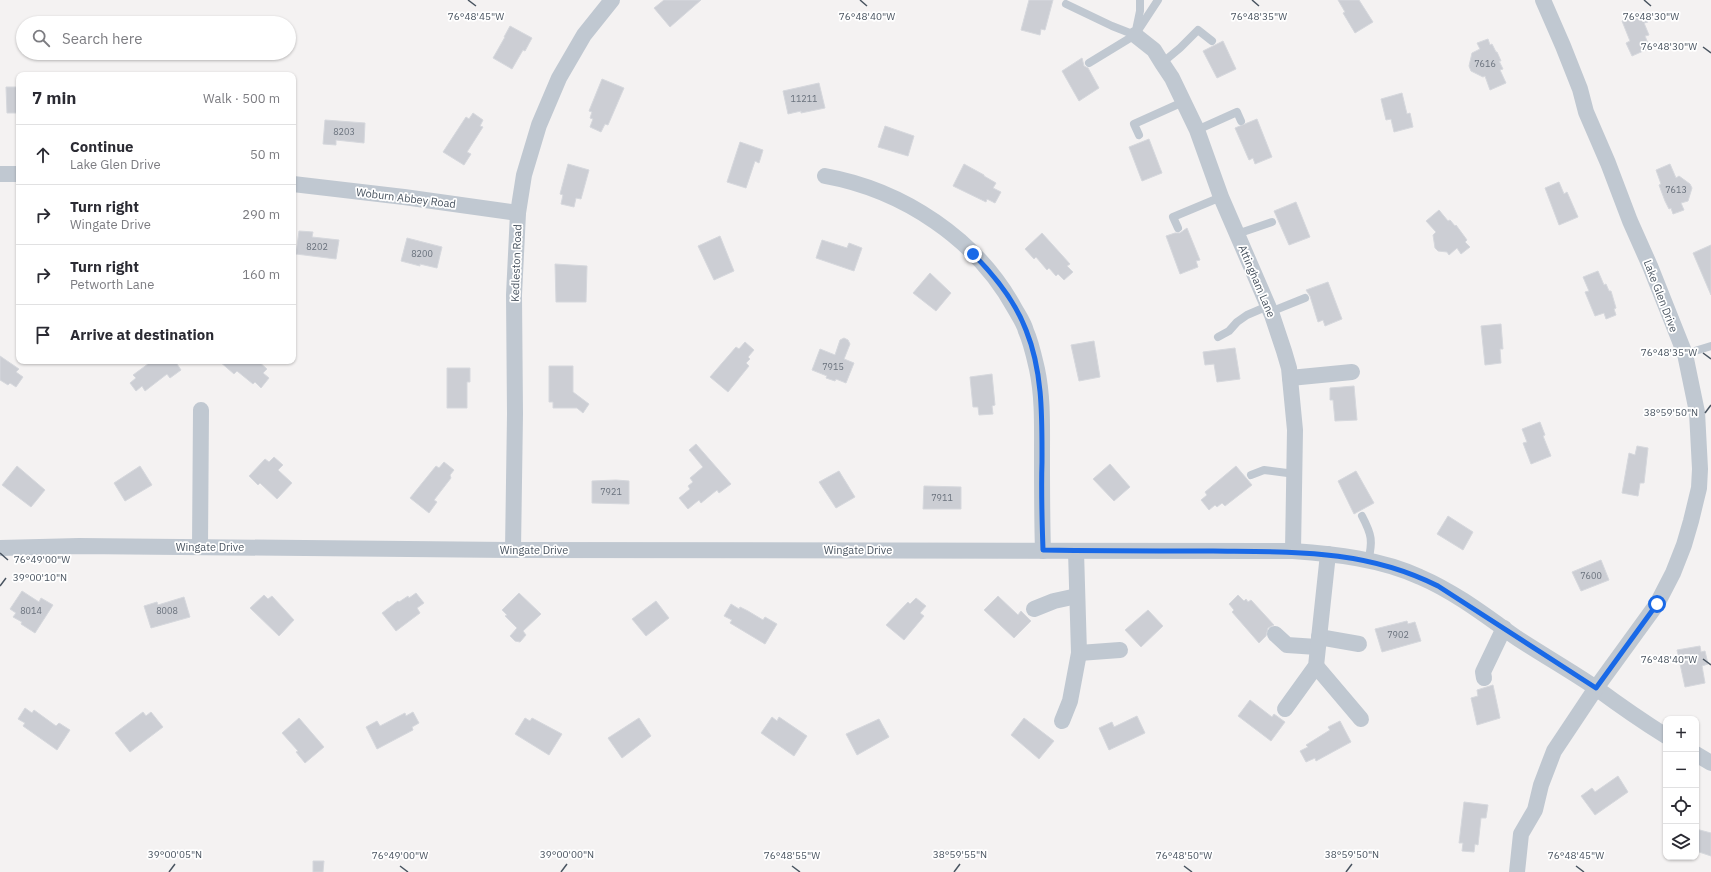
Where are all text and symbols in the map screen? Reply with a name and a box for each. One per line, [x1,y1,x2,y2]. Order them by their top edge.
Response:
text: 76°48'45"W [448,10,504,23]
text: 76°48'40"W [839,10,895,23]
text: 76°48'35"W [1231,10,1287,23]
text: 76°48'30"W [1623,10,1679,23]
search box [16,16,296,60]
icon: search [30,27,52,49]
text: Search here [62,29,142,48]
text: 76°48'30"W [1641,40,1697,53]
house number: 7616 [1474,58,1496,69]
text: 7 min [32,87,76,109]
text: Walk · 500 m [203,90,280,107]
house number: 11211 [790,93,818,104]
house number: 8203 [333,126,355,137]
text: Continue [70,137,134,156]
icon: ahead [32,144,54,166]
text: 50 m [250,146,280,163]
text: Lake Glen Drive [70,156,161,173]
house number: 7613 [1665,184,1687,195]
street label: Woburn Abbey Road [355,185,457,211]
text: Turn right [70,197,139,216]
icon: right [32,204,54,226]
text: 290 m [242,206,280,223]
text: Wingate Drive [70,216,151,233]
street label: Kedleston Road [508,224,524,302]
house number: 8202 [306,241,328,252]
street label: Attingham Lane [1235,243,1279,319]
route end [964,245,982,263]
house number: 8200 [411,248,433,259]
text: Turn right [70,257,139,276]
street label: Lake Glen Drive [1641,258,1681,334]
icon: right [32,264,54,286]
text: 160 m [242,266,280,283]
text: Petworth Lane [70,276,154,293]
icon: arrive [32,324,54,346]
text: Arrive at destination [70,325,214,344]
text: 76°48'35"W [1641,346,1697,359]
house number: 7915 [822,361,844,372]
text: 38°59'50"N [1644,406,1698,419]
house number: 7921 [600,486,622,497]
house number: 7911 [931,492,953,503]
street label: Wingate Drive [176,540,244,554]
street label: Wingate Drive [500,543,568,557]
street label: Wingate Drive [824,543,892,557]
text: 76°49'00"W [14,553,70,566]
house number: 7600 [1580,570,1602,581]
text: 39°00'10"N [13,571,67,584]
route start [1648,595,1666,613]
house number: 8014 [20,605,42,616]
house number: 8008 [156,605,178,616]
house number: 7902 [1387,629,1409,640]
text: 76°48'40"W [1641,653,1697,666]
map controls [1663,716,1699,860]
button: + [1663,716,1699,752]
button: − [1663,752,1699,788]
button: locate [1663,788,1699,824]
button: layers [1663,824,1699,860]
text: 39°00'05"N [148,848,202,861]
text: 39°00'00"N [540,848,594,861]
text: 38°59'55"N [933,848,987,861]
text: 38°59'50"N [1325,848,1379,861]
text: 76°49'00"W [372,849,428,862]
text: 76°48'55"W [764,849,820,862]
text: 76°48'50"W [1156,849,1212,862]
text: 76°48'45"W [1548,849,1604,862]

